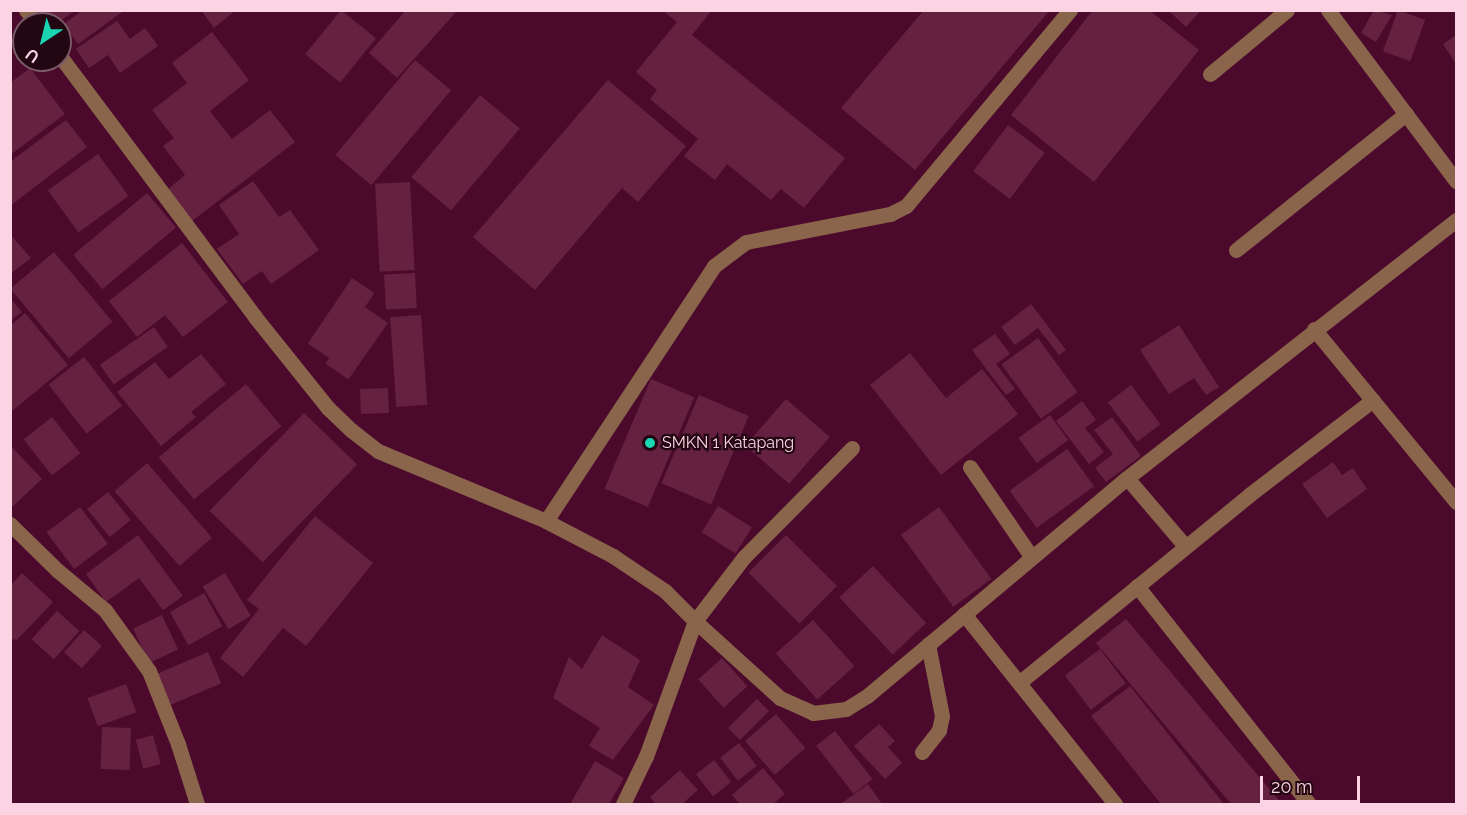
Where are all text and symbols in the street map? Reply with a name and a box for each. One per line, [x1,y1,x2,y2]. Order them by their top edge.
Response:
north arrow [12,12,72,72]
text: U [22,44,43,67]
place label: SMKN 1 Katapang [662,433,794,453]
marker: SMKN 1 Katapang [643,436,657,450]
scale bar [1263,764,1364,802]
text: 20 m [1271,776,1313,797]

